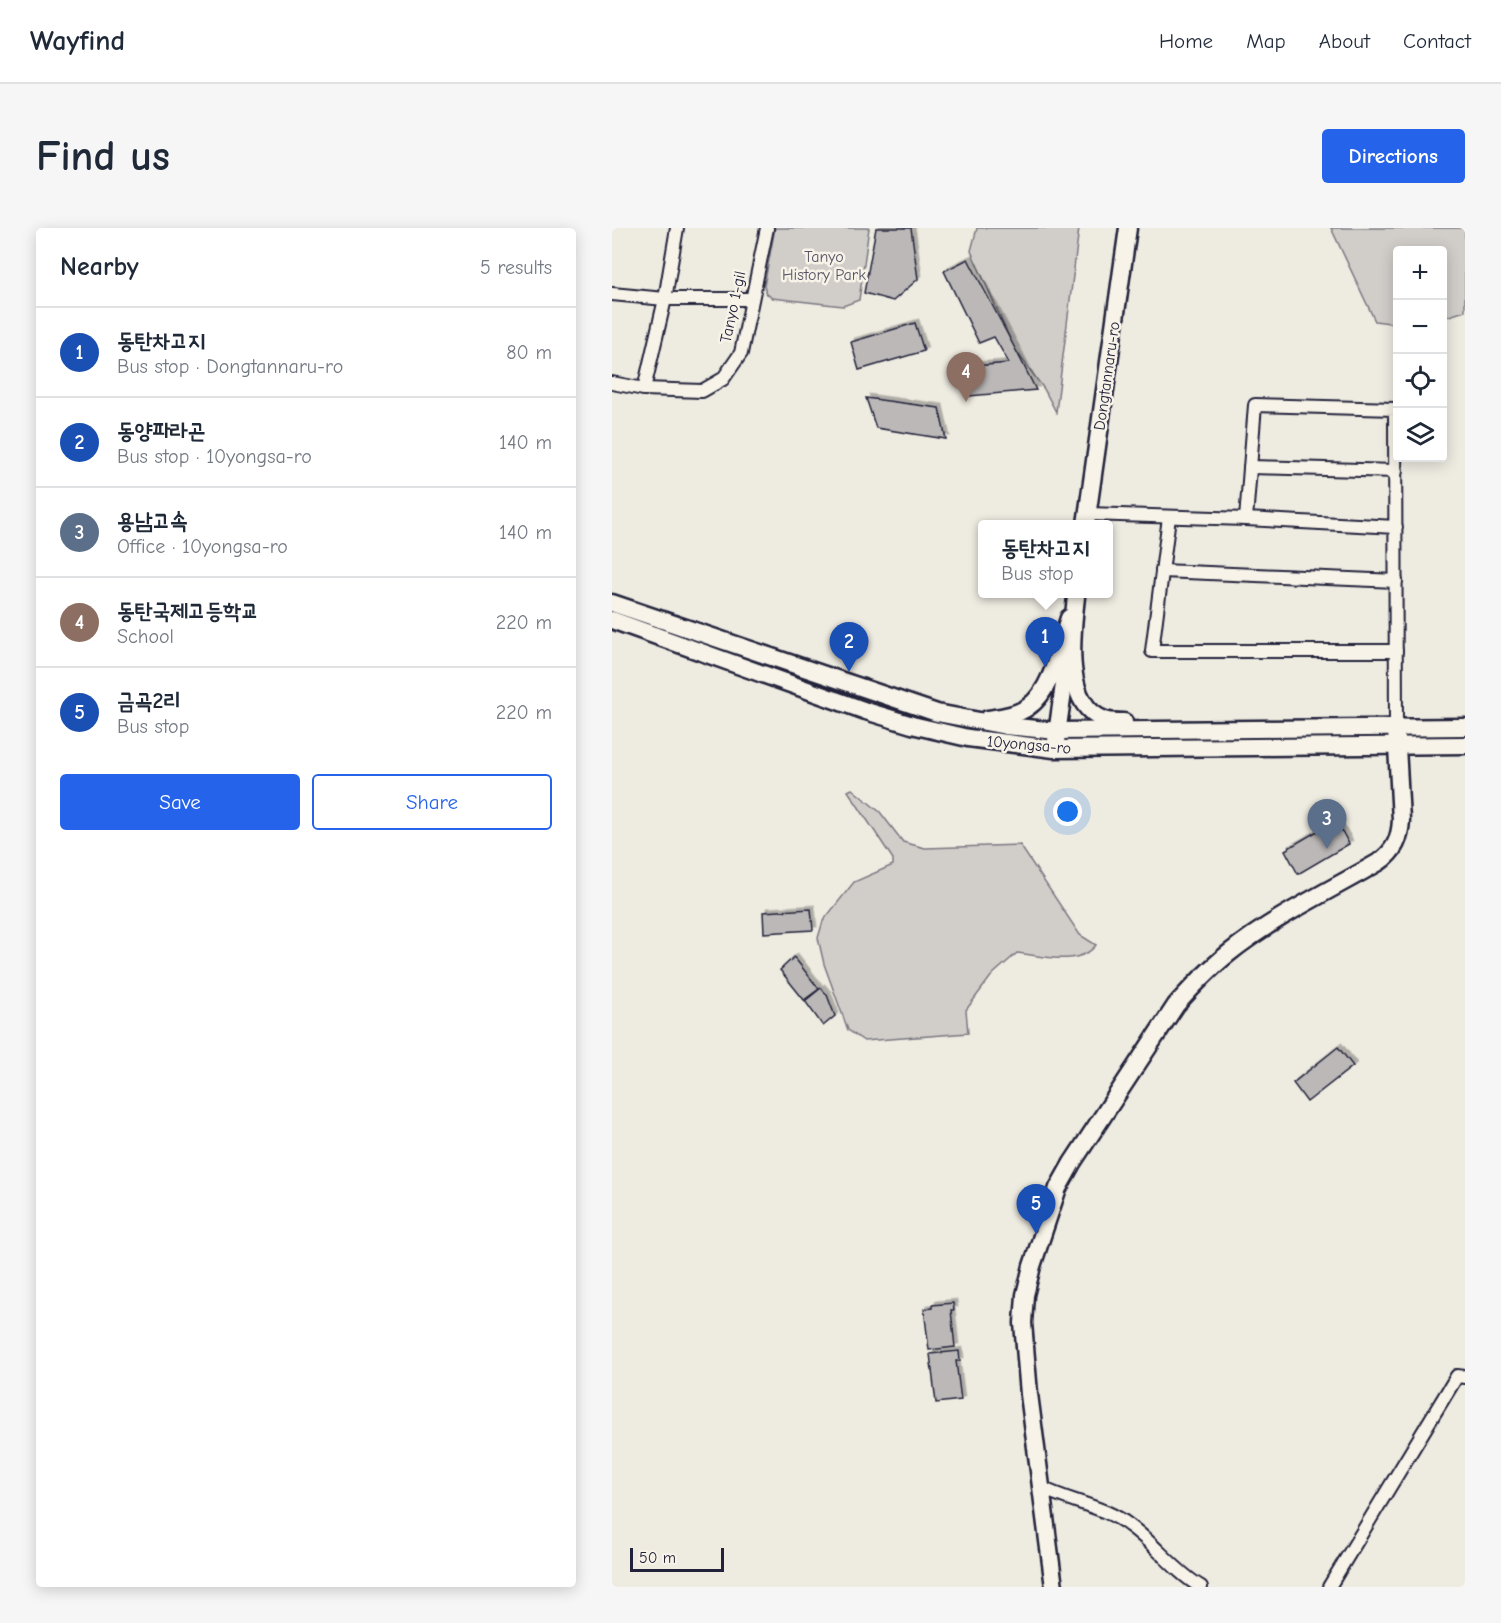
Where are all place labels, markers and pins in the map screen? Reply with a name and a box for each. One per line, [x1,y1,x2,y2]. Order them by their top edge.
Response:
pin: 4 [946,352,986,402]
pin: 1 [1026,618,1064,667]
pin: 2 [830,622,868,672]
pin: 3 [1308,800,1346,849]
pin: 5 [1016,1184,1056,1234]

